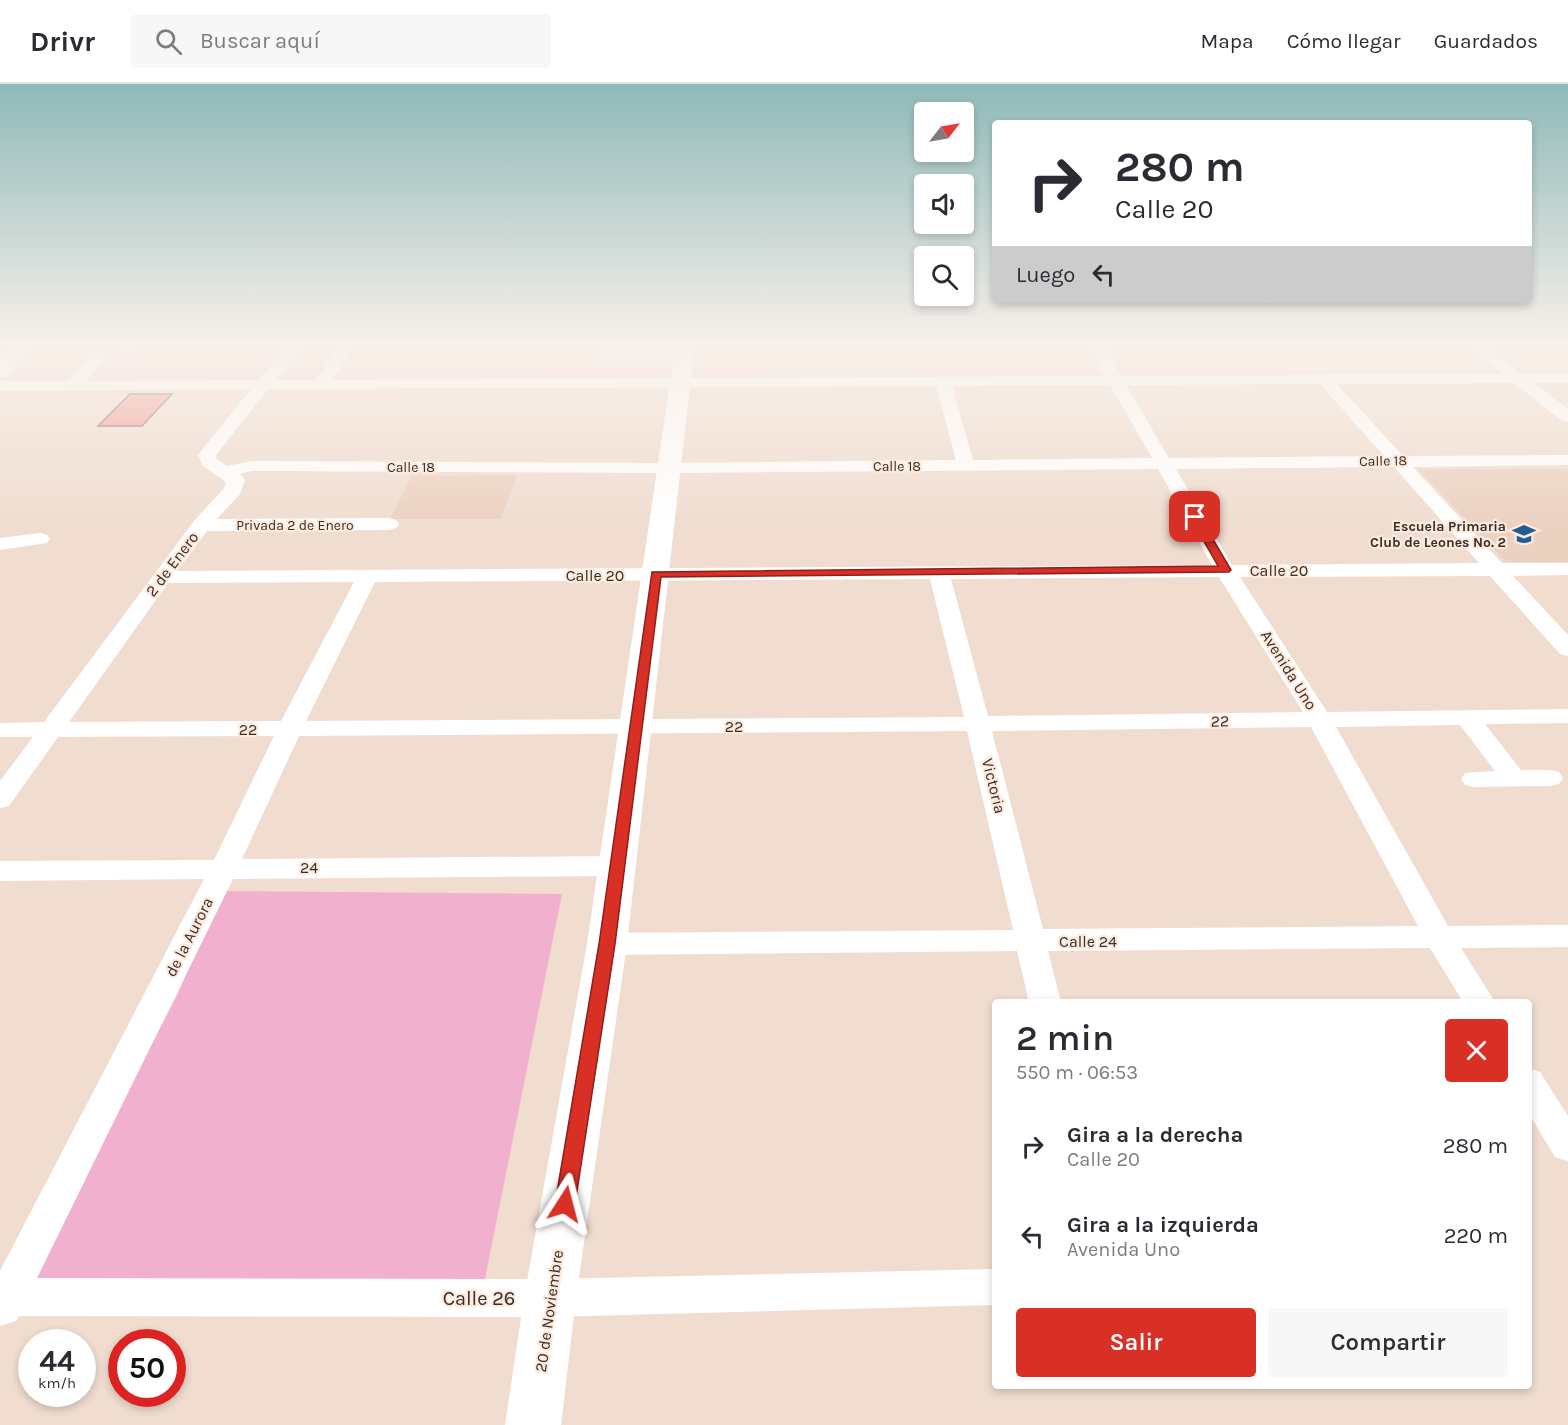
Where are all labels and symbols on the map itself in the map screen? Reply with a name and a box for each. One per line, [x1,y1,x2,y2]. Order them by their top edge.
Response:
north arrow [914,102,974,162]
street label: Calle 18 [1359,452,1407,470]
street label: Calle 18 [873,458,921,475]
street label: Calle 18 [387,459,435,476]
pin [1169,491,1220,542]
street label: Privada 2 de Enero [236,517,354,534]
place label: Escuela Primaria Club de Leones No. 2 [1370,518,1506,551]
school or university icon: Escuela Primaria Club de Leones No. 2 [1511,521,1537,547]
street label: 2 de Enero [142,528,202,600]
street label: Calle 20 [1250,561,1308,580]
street label: Calle 20 [566,566,624,585]
street label: Avenida Uno [1257,627,1321,713]
street label: 22 [1211,711,1229,731]
street label: 22 [725,717,743,736]
street label: 22 [239,720,257,739]
street label: Victoria [978,756,1010,816]
street label: 24 [300,858,318,877]
street label: de la Aurora [161,894,217,980]
street label: Calle 24 [1059,932,1117,951]
position arrow [533,1172,597,1236]
street label: 20 de Noviembre [531,1249,567,1373]
street label: Calle 26 [443,1287,515,1310]
speed limit sign: 50 [108,1329,186,1407]

